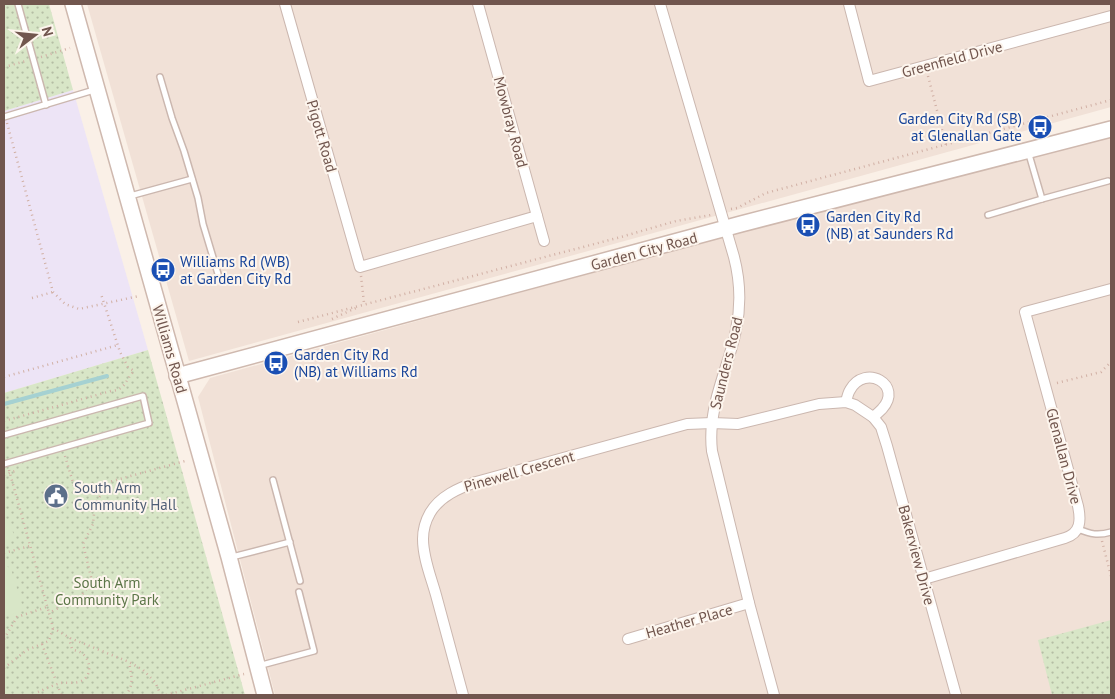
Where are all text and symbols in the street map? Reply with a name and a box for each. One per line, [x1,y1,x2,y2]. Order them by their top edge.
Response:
north arrow [10,10,60,60]
text: N [38,25,57,38]
street label: Greenfield Drive [900,36,1004,82]
street label: Mowbray Road [490,74,532,170]
street label: Pigott Road [303,98,341,174]
place label: Garden City Rd (SB) at Glenallan Gate [898,109,1022,145]
bus stop icon: Garden City Rd (SB) at Glenallan Gate [1027,114,1053,140]
place label: Garden City Rd (NB) at Saunders Rd [826,207,954,243]
bus stop icon: Garden City Rd (NB) at Saunders Rd [795,212,821,238]
street label: Garden City Road [589,228,699,274]
place label: Williams Rd (WB) at Garden City Rd [180,252,291,288]
bus stop icon: Williams Rd (WB) at Garden City Rd [150,257,176,283]
street label: Williams Road [148,303,192,395]
street label: Saunders Road [705,315,747,411]
place label: Garden City Rd (NB) at Williams Rd [294,345,418,381]
bus stop icon: Garden City Rd (NB) at Williams Rd [263,350,289,376]
street label: Glenallan Drive [1042,406,1086,506]
street label: Pinewell Crescent [462,446,576,496]
place label: South Arm Community Hall [74,478,177,514]
public building icon: South Arm Community Hall [43,483,69,509]
street label: Bakerview Drive [895,503,939,607]
park label: South Arm Community Park [55,573,160,609]
street label: Heather Place [643,600,735,642]

